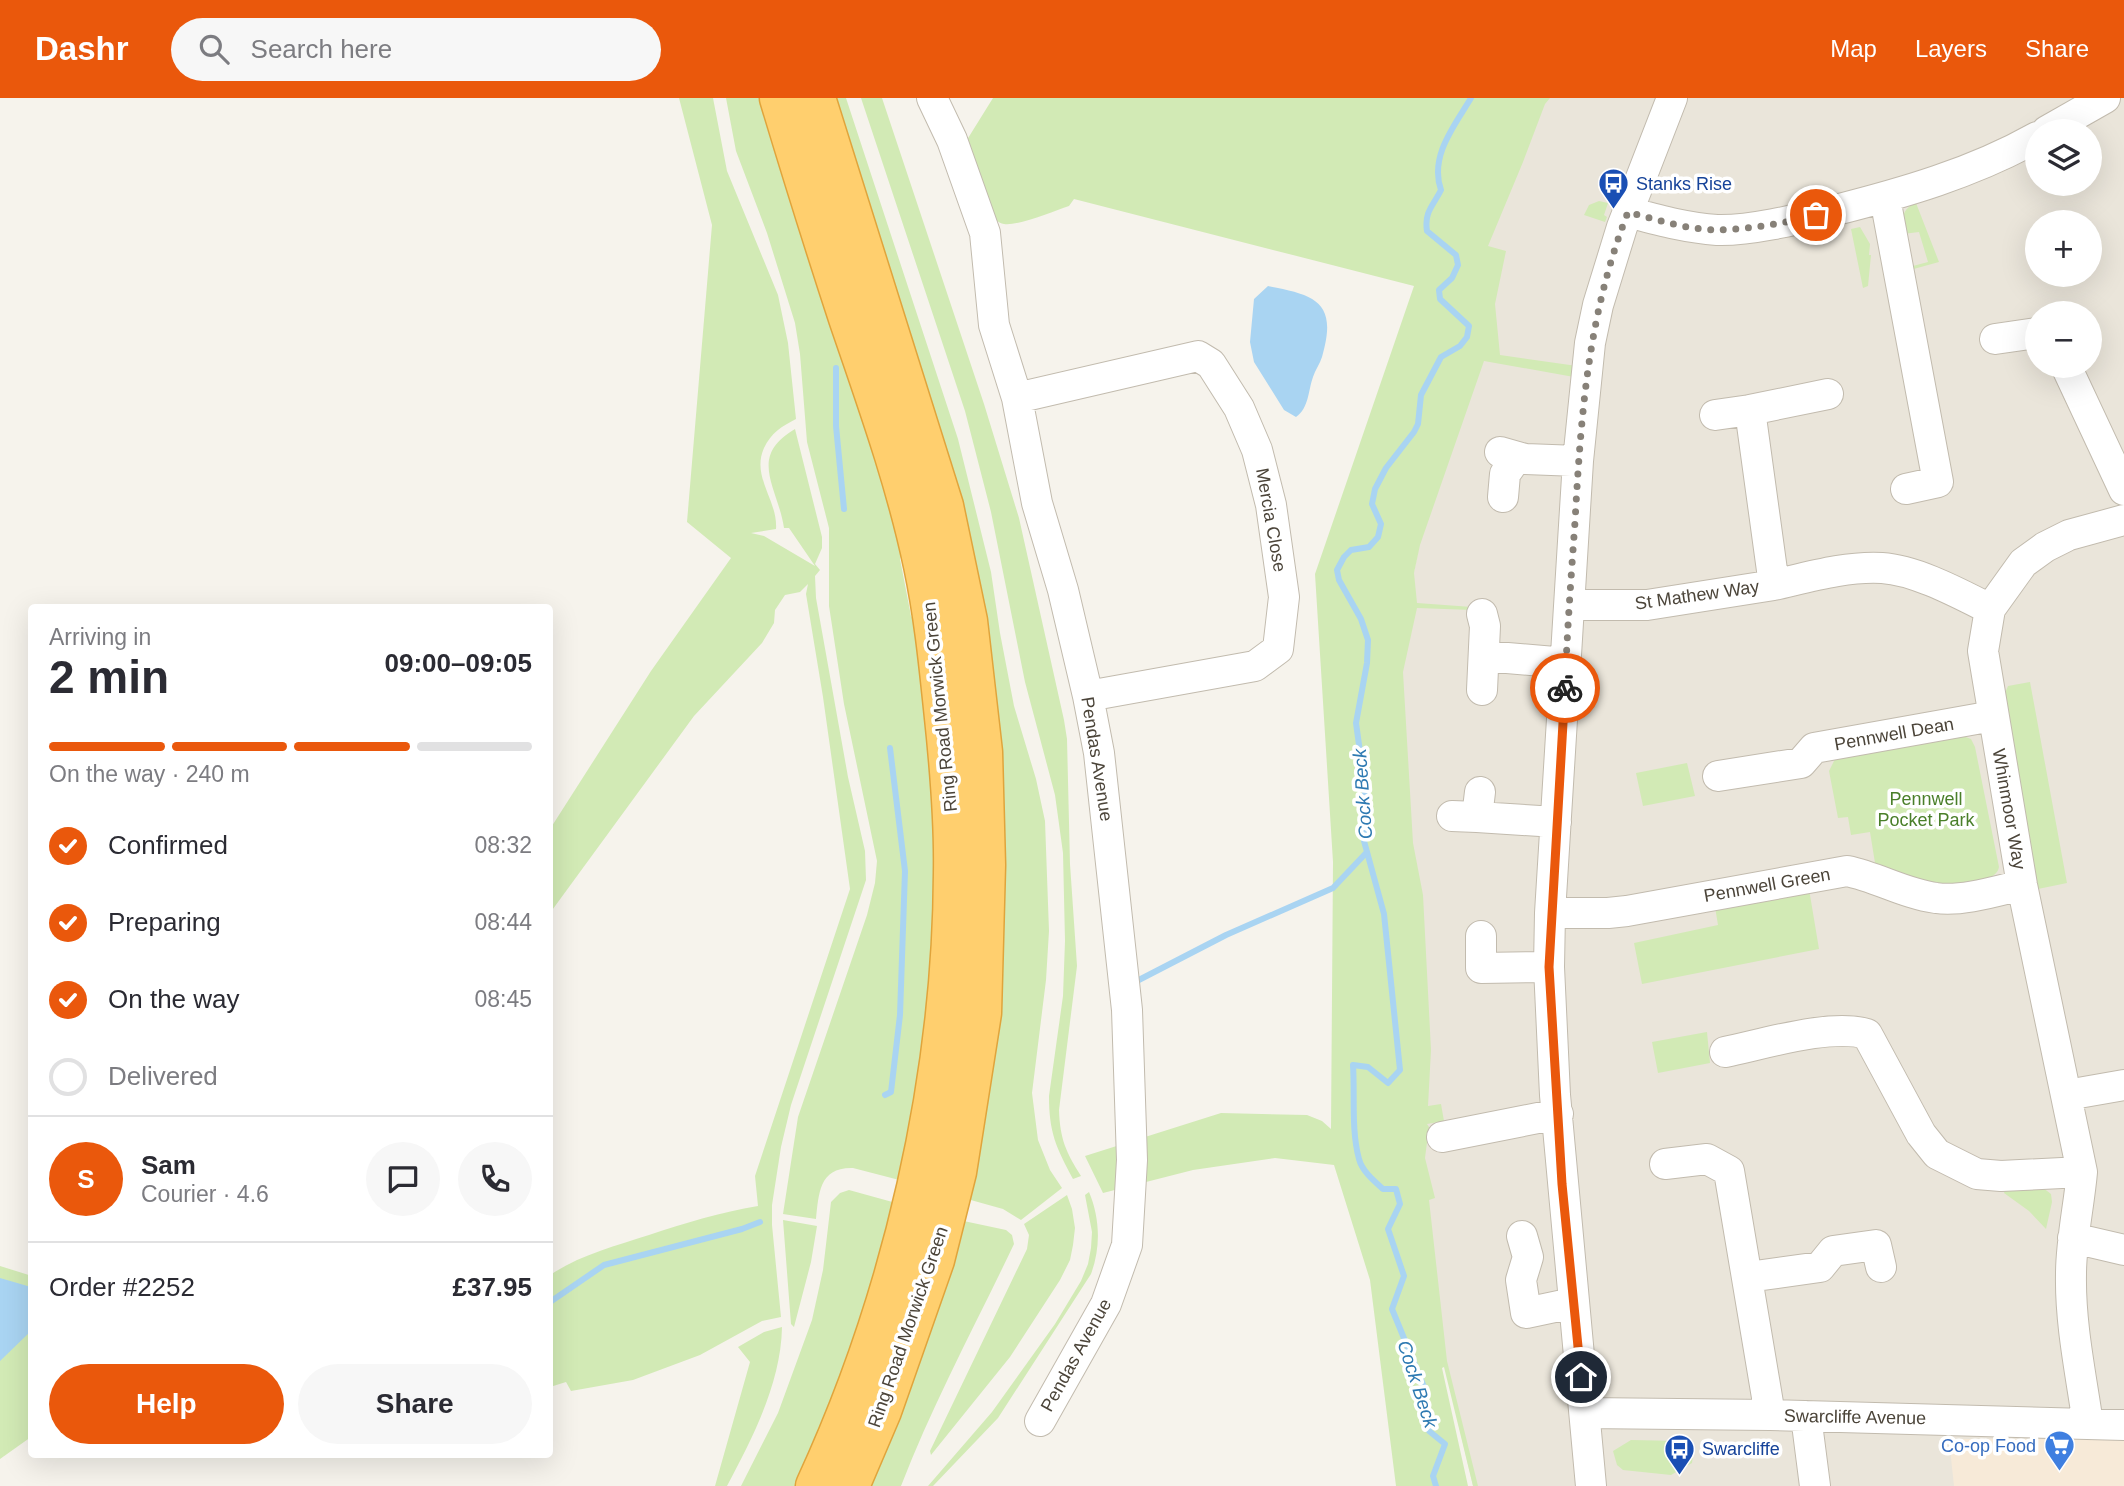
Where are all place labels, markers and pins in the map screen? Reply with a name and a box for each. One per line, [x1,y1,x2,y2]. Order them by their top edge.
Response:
bus stop icon: Stanks Rise [1596,167,1630,211]
place label: Stanks Rise [1636,174,1732,194]
pin [1786,185,1846,245]
pin [1551,1347,1611,1407]
supermarket icon: Co-op Food [2042,1429,2076,1473]
bus stop icon: Swarcliffe [1662,1432,1696,1476]
place label: Co-op Food [1941,1436,2036,1456]
place label: Swarcliffe [1702,1439,1780,1459]

